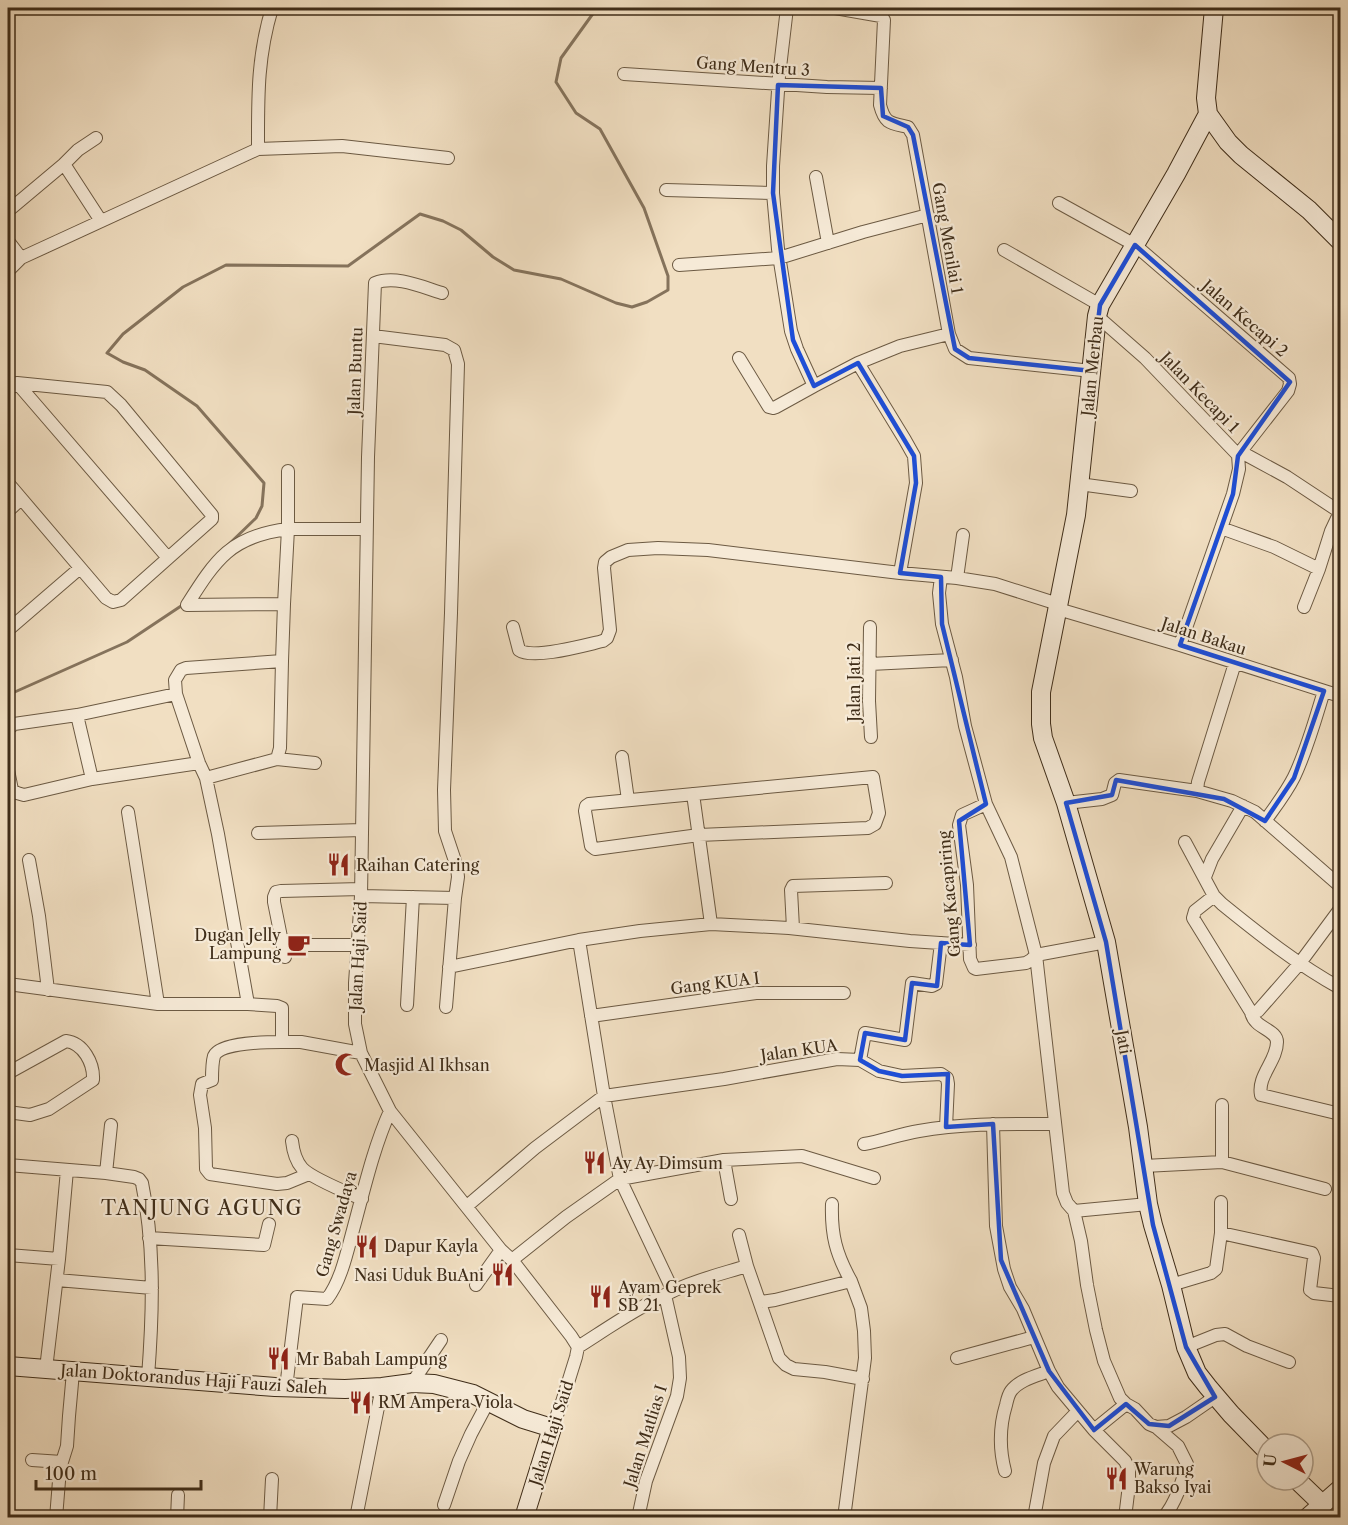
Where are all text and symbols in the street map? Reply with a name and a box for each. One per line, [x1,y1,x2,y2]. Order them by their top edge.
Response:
street label: Gang Mentru 3 [695,52,811,80]
street label: Gang Menilai 1 [928,181,968,296]
street label: Jalan Kecapi 2 [1196,273,1292,361]
street label: Jalan Merbau [1076,315,1107,420]
street label: Jalan Buntu [343,327,367,418]
street label: Jalan Kecapi 1 [1154,345,1244,437]
street label: Jalan Bakau [1156,612,1249,659]
street label: Jalan Jati 2 [844,642,864,725]
street label: Gang Kacapiring [933,830,964,958]
restaurant icon: Raihan Catering [325,852,351,878]
place label: Raihan Catering [356,855,480,875]
street label: Jalan Haji Said [345,900,371,1014]
place label: Dugan Jelly Lampung [194,925,282,963]
cafe icon: Dugan Jelly Lampung [286,931,312,957]
street label: Gang KUA I [669,968,761,998]
street label: Jati [1112,1025,1136,1056]
street label: Jalan KUA [756,1035,840,1066]
mosque icon: Masjid Al Ikhsan [333,1052,359,1078]
place label: Masjid Al Ikhsan [364,1055,490,1075]
restaurant icon: Ay Ay Dimsum [581,1150,607,1176]
place label: Ay Ay Dimsum [611,1153,723,1173]
street label: Gang Swadaya [311,1168,361,1279]
district label: TANJUNG AGUNG [101,1196,303,1220]
restaurant icon: Dapur Kayla [353,1233,379,1259]
place label: Dapur Kayla [384,1236,479,1256]
restaurant icon: Nasi Uduk BuAni [489,1262,515,1288]
place label: Nasi Uduk BuAni [354,1265,484,1285]
place label: Ayam Geprek SB 21 [617,1277,722,1315]
restaurant icon: Ayam Geprek SB 21 [587,1283,613,1309]
restaurant icon: Mr Babah Lampung [265,1346,291,1372]
place label: Mr Babah Lampung [296,1349,447,1369]
street label: Jalan Doktorandus Haji Fauzi Saleh [57,1359,328,1398]
street label: Jalan Haji Said [524,1378,578,1491]
street label: Jalan Matlias I [618,1382,671,1493]
restaurant icon: RM Ampera Viola [347,1389,373,1415]
place label: RM Ampera Viola [378,1392,514,1412]
north arrow [1255,1432,1315,1492]
scale bar [36,1453,201,1491]
text: U [1259,1453,1281,1468]
place label: Warung Bakso Iyai [1133,1459,1211,1497]
text: 100 m [45,1463,97,1485]
restaurant icon: Warung Bakso Iyai [1103,1465,1129,1491]

